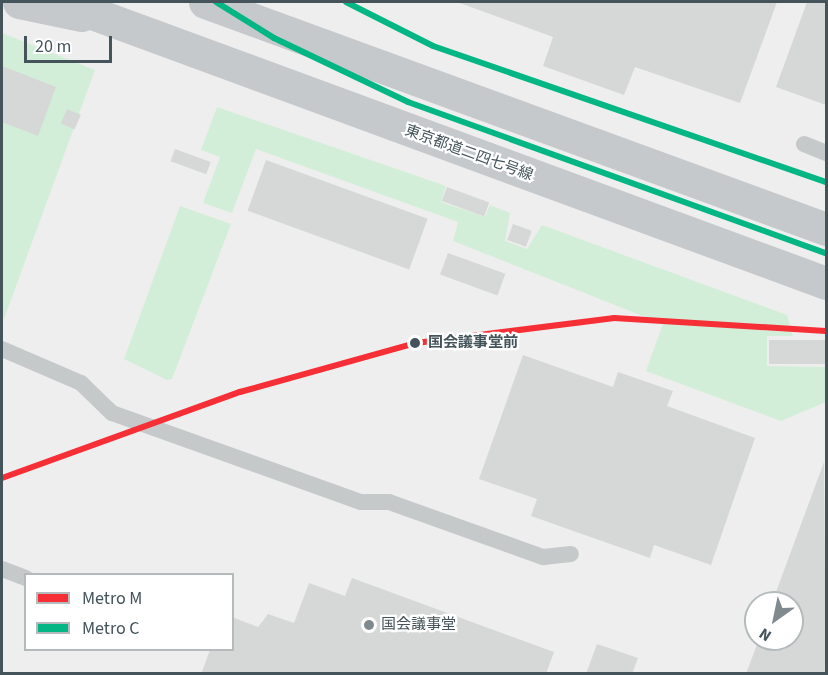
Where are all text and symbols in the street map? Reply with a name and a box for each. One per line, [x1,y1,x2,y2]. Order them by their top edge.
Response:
scale bar [27,24,116,62]
text: 20 m [35,34,71,59]
street label: 東京都道二四七号線 [402,121,536,185]
marker: 国会議事堂前 [406,334,424,352]
place label: 国会議事堂前 [428,334,518,352]
legend [24,573,234,651]
text: Metro M [82,586,142,611]
north arrow [744,591,804,651]
text: Metro C [82,616,140,641]
place label: 国会議事堂 [381,616,456,634]
marker: 国会議事堂 [362,618,376,632]
text: N [755,622,776,647]

